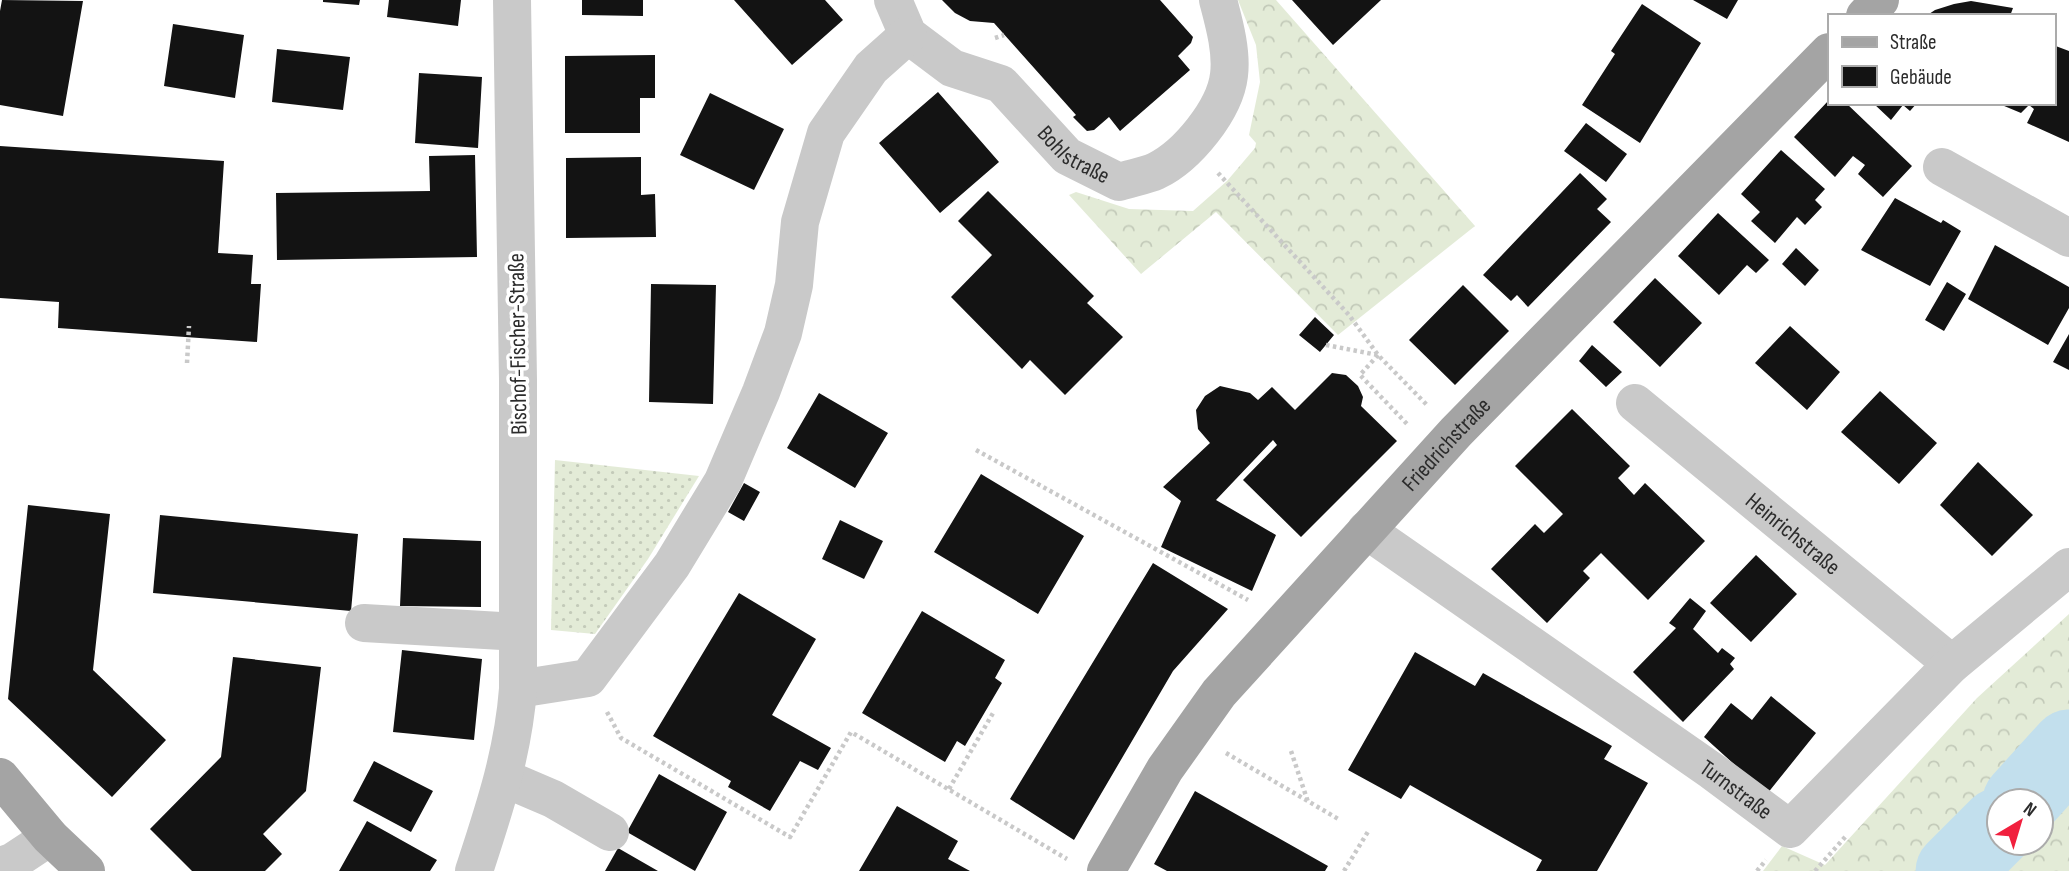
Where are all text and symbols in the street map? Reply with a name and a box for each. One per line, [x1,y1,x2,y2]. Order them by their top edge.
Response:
legend [1828,14,2055,105]
text: Straße [1890,30,1936,55]
text: Gebäude [1890,65,1952,90]
street label: Bohlstraße [1031,120,1114,190]
street label: Bischof-Fischer-Straße [502,253,534,435]
street label: Friedrichstraße [1396,392,1497,497]
street label: Heinrichstraße [1740,487,1846,581]
street label: Turnstraße [1694,754,1777,826]
north arrow [1985,787,2055,857]
text: N [2018,798,2041,822]

